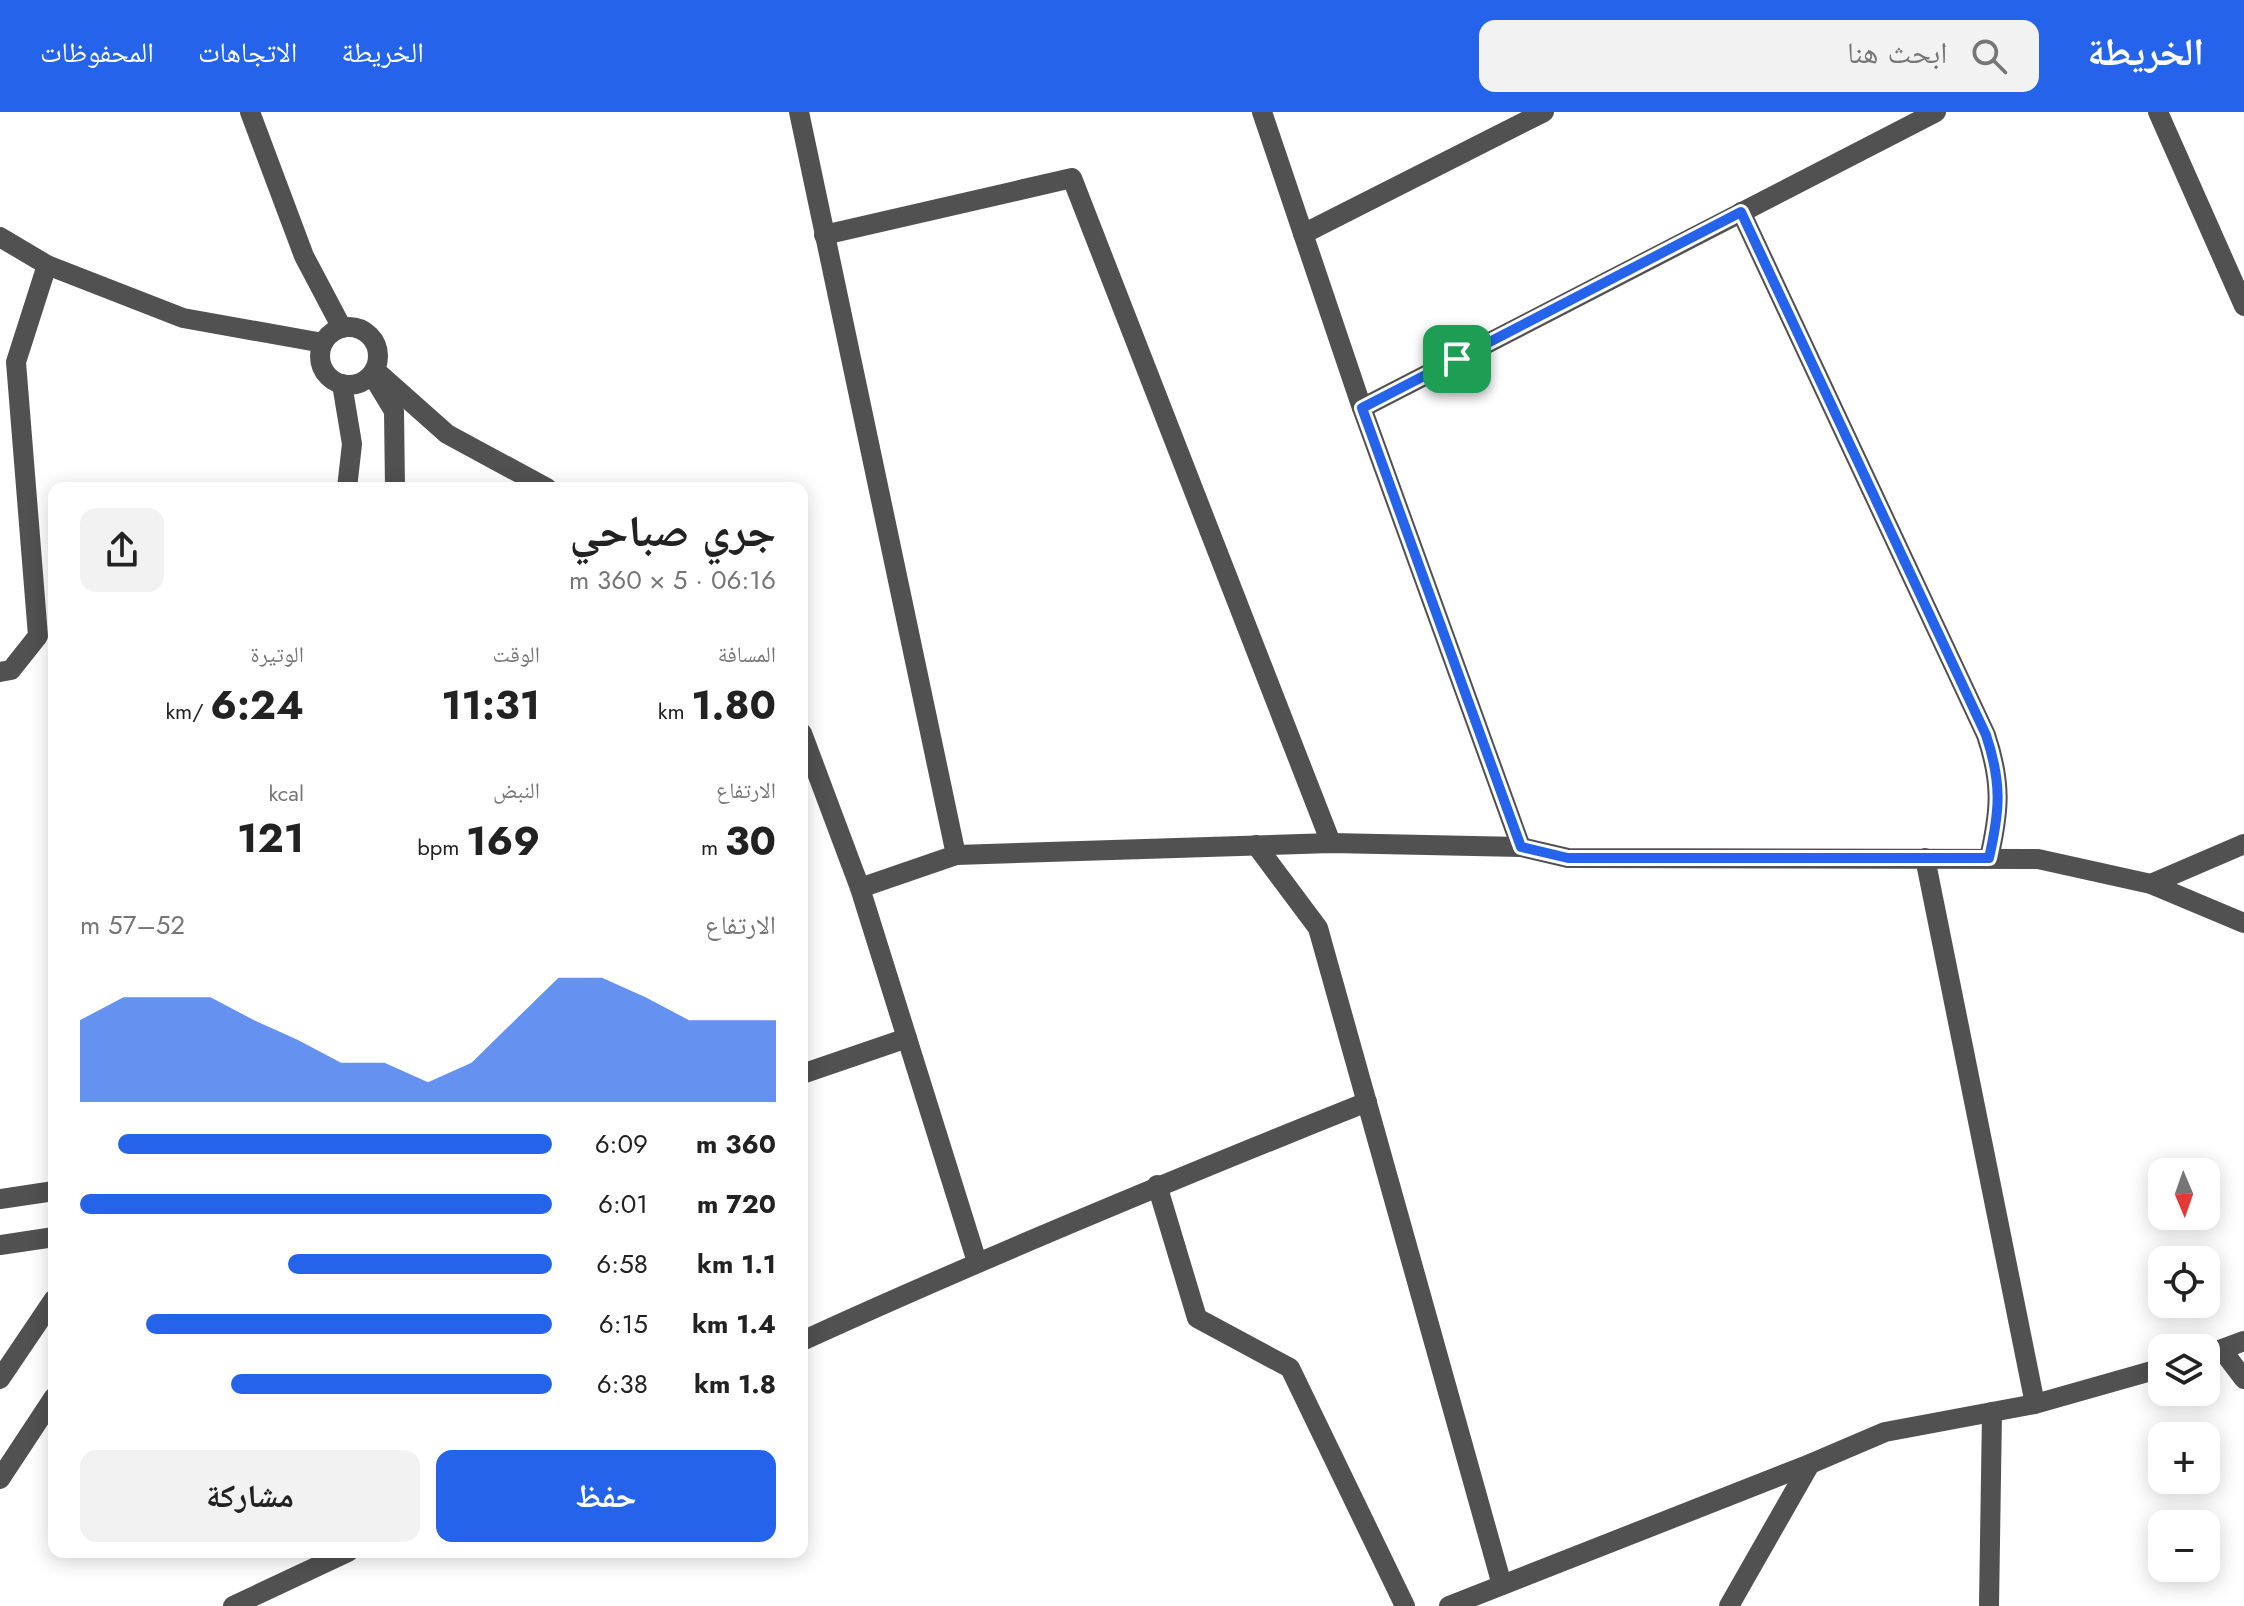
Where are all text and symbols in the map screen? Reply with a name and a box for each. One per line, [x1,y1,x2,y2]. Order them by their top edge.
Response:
search box [1479,20,2039,92]
text: الخريطة [2087,24,2204,79]
text: ابحث هنا [1847,31,1947,74]
text: المحفوظات [40,32,154,73]
text: الاتجاهات [198,32,297,73]
text: الخريطة [341,32,424,73]
icon: search [1967,34,2011,78]
pin [1423,325,1491,393]
icon: arrive [1435,337,1479,381]
text: جري صباحي [569,499,776,563]
button: share [80,508,164,592]
text: 06:16 · 5 × 360 m [569,561,776,599]
text: الوتيرة [250,638,304,670]
text: الوقت [493,638,540,670]
text: المسافة [718,638,776,670]
text: 6:24 [210,676,304,734]
text: 11:31 [441,676,540,734]
text: 1.80 [691,676,776,734]
text: /km [165,695,210,727]
text: km [658,695,691,727]
text: النبض [493,774,540,806]
text: الارتفاع [716,774,776,806]
text: kcal [268,777,304,809]
text: 121 [237,809,304,867]
text: 169 [466,812,540,870]
text: 30 [725,812,776,870]
text: bpm [417,831,466,863]
text: m [701,831,725,863]
text: 52–57 m [80,906,185,944]
text: الارتفاع [705,906,776,944]
text: 6:09 [595,1125,648,1163]
text: 360 m [696,1125,776,1163]
north arrow [2148,1158,2220,1230]
map controls [2148,1158,2220,1582]
text: 6:01 [598,1185,648,1223]
text: 720 m [697,1185,776,1223]
text: 6:58 [596,1245,648,1283]
text: 1.1 km [697,1245,776,1283]
button: locate [2148,1246,2220,1318]
text: 6:15 [599,1305,648,1343]
text: 1.4 km [692,1305,776,1343]
button: layers [2148,1334,2220,1406]
text: 6:38 [597,1365,648,1403]
text: 1.8 km [694,1365,776,1403]
button: + [2148,1422,2220,1494]
button: مشاركة [80,1450,420,1542]
button: حفظ [436,1450,776,1542]
button: − [2148,1510,2220,1582]

